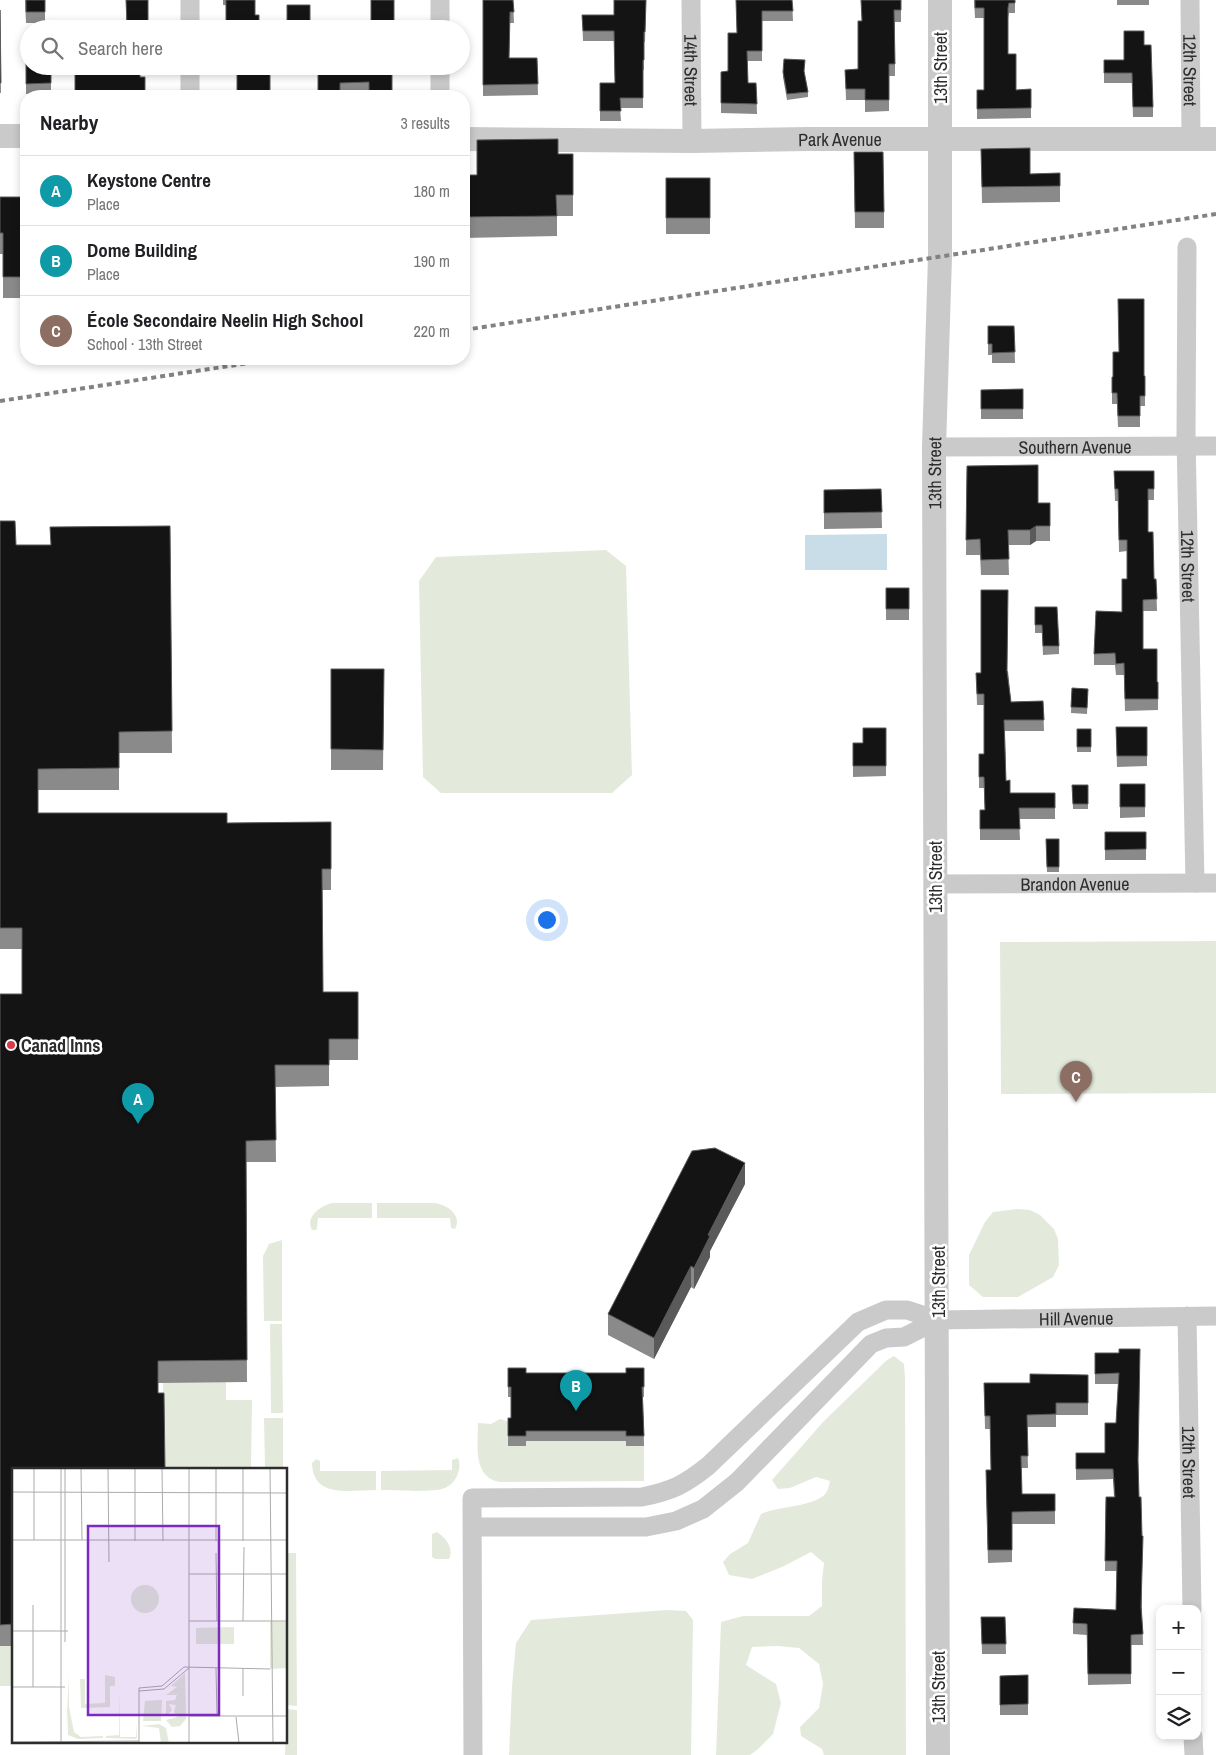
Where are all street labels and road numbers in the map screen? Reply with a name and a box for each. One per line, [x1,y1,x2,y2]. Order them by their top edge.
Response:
street label: 13th Street [928,32,953,104]
street label: 14th Street [679,34,704,106]
street label: 12th Street [1178,34,1203,106]
street label: Park Avenue [798,126,882,152]
street label: Southern Avenue [1018,434,1132,459]
street label: 13th Street [921,436,947,509]
street label: 12th Street [1175,530,1202,602]
street label: 13th Street [923,841,948,913]
street label: Brandon Avenue [1020,871,1130,896]
street label: 13th Street [926,1246,951,1318]
street label: Hill Avenue [1039,1305,1114,1331]
street label: 12th Street [1176,1426,1203,1498]
street label: 13th Street [926,1651,951,1723]

